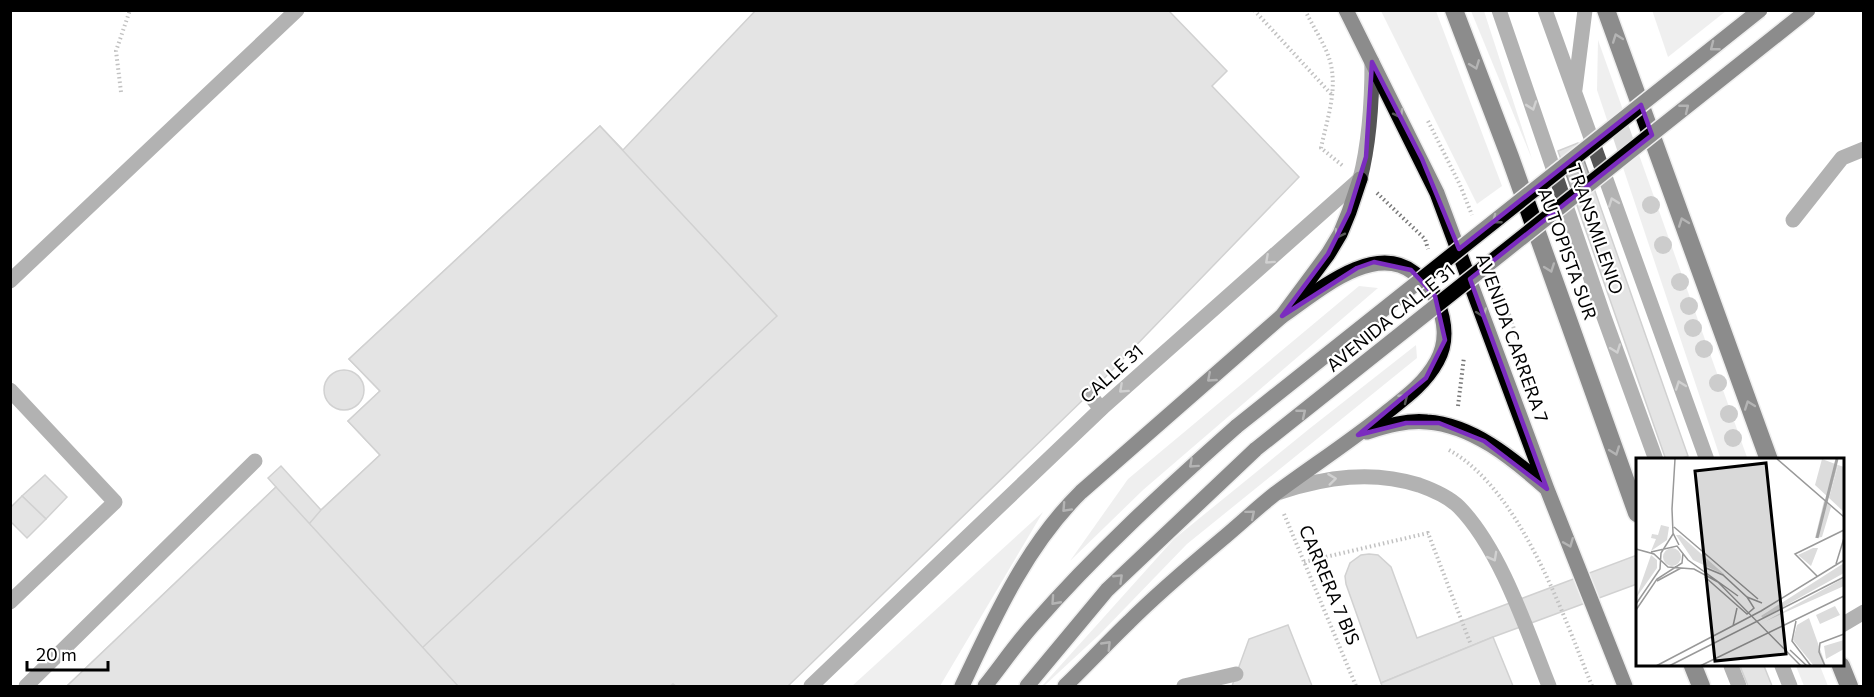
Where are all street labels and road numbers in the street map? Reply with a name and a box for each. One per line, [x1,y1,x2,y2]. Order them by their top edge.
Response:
street label: TRANSMILENIO [1563,160,1629,297]
street label: AUTOPISTA SUR [1534,185,1602,323]
street label: AVENIDA CARRERA 7 [1472,250,1554,425]
street label: AVENIDA CALLE 31 [1322,259,1459,376]
street label: CALLE 31 [1075,339,1147,407]
street label: CARRERA 7 BIS [1295,522,1365,648]

